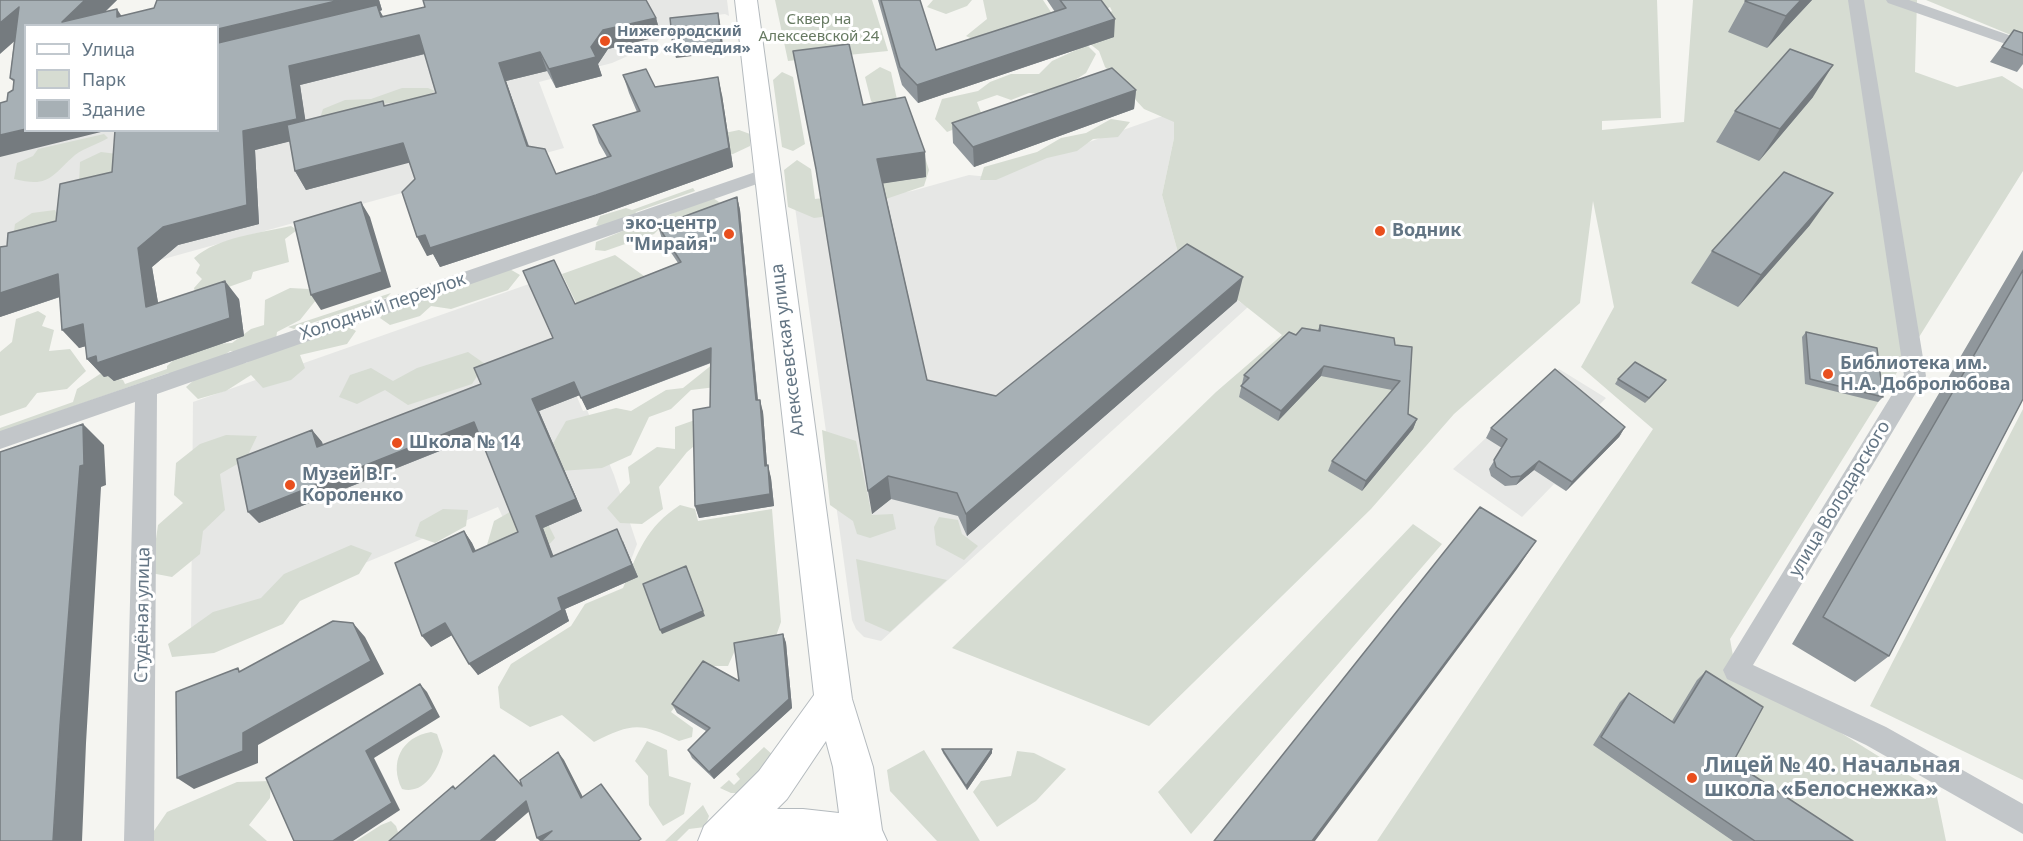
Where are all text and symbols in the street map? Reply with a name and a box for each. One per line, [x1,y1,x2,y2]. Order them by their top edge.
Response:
park label: Сквер на Алексеевской 24 [759,11,879,46]
place label: Нижегородский театр «Комедия» [617,23,751,58]
legend [24,24,219,132]
marker: Нижегородский театр «Комедия» [598,34,612,48]
text: Улица [82,37,135,61]
text: Парк [82,67,126,91]
text: Здание [82,97,145,121]
place label: эко-центр "Мирайя" [625,213,717,256]
place label: Водник [1392,220,1461,242]
marker: Водник [1373,224,1387,238]
marker: эко-центр "Мирайя" [722,227,736,241]
street label: Алексеевская улица [767,262,809,438]
street label: Холодный переулок [297,269,469,345]
place label: Библиотека им. Н.А. Добролюбова [1840,353,2010,395]
marker: Библиотека им. Н.А. Добролюбова [1821,367,1835,381]
street label: улица Володарского [1785,417,1895,581]
place label: Школа № 14 [409,432,521,454]
marker: Школа № 14 [390,436,404,450]
place label: Музей В.Г. Короленко [302,464,403,506]
marker: Музей В.Г. Короленко [283,478,297,492]
street label: Студёная улица [131,547,155,683]
place label: Лицей № 40. Начальная школа «Белоснежка» [1704,753,1961,803]
marker: Лицей № 40. Начальная школа «Белоснежка» [1685,771,1699,785]

